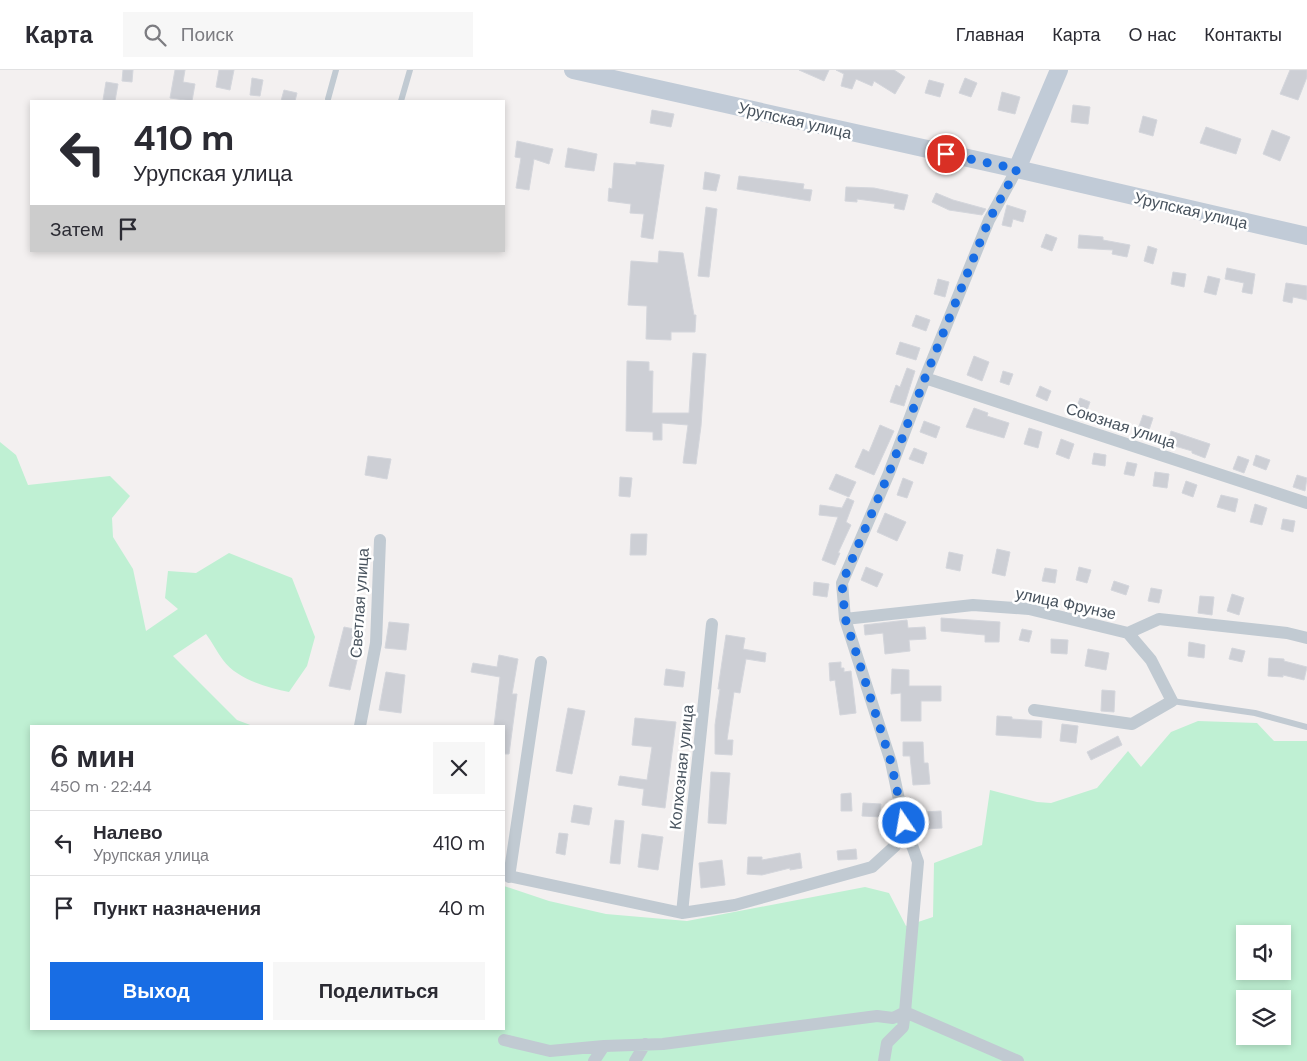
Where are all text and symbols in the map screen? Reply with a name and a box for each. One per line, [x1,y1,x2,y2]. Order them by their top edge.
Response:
search box [123,12,473,57]
text: Карта [25,19,93,50]
icon: search [141,21,169,49]
text: Поиск [181,22,233,47]
text: Главная [956,23,1024,47]
text: Карта [1052,23,1101,47]
text: О нас [1129,23,1176,47]
text: Контакты [1204,23,1282,47]
street label: Урупская улица [736,97,854,144]
text: 410 m [133,115,234,161]
icon: left [50,120,115,185]
pin [925,133,967,175]
icon: arrive [932,140,960,168]
text: Урупская улица [133,159,292,188]
street label: Урупская улица [1132,187,1250,234]
icon: arrive [114,215,142,243]
text: Затем [50,217,104,242]
street label: Союзная улица [1063,398,1179,453]
street label: Светлая улица [345,547,374,659]
street label: улица Фрунзе [1014,583,1118,624]
street label: Колхозная улица [664,703,699,831]
text: 6 мин [50,737,135,776]
button: close [433,742,485,794]
text: 450 m · 22:44 [50,776,152,797]
position arrow [877,796,929,848]
text: Налево [93,820,163,845]
icon: left [50,829,78,857]
text: 410 m [433,831,485,856]
text: Урупская улица [93,845,209,866]
icon: arrive [50,894,78,922]
text: Пункт назначения [93,896,261,921]
text: 40 m [438,896,485,921]
map controls [1236,925,1291,1045]
button: sound [1236,925,1291,980]
button: Выход [50,962,263,1020]
button: Поделиться [273,962,485,1020]
button: layers [1236,990,1291,1045]

